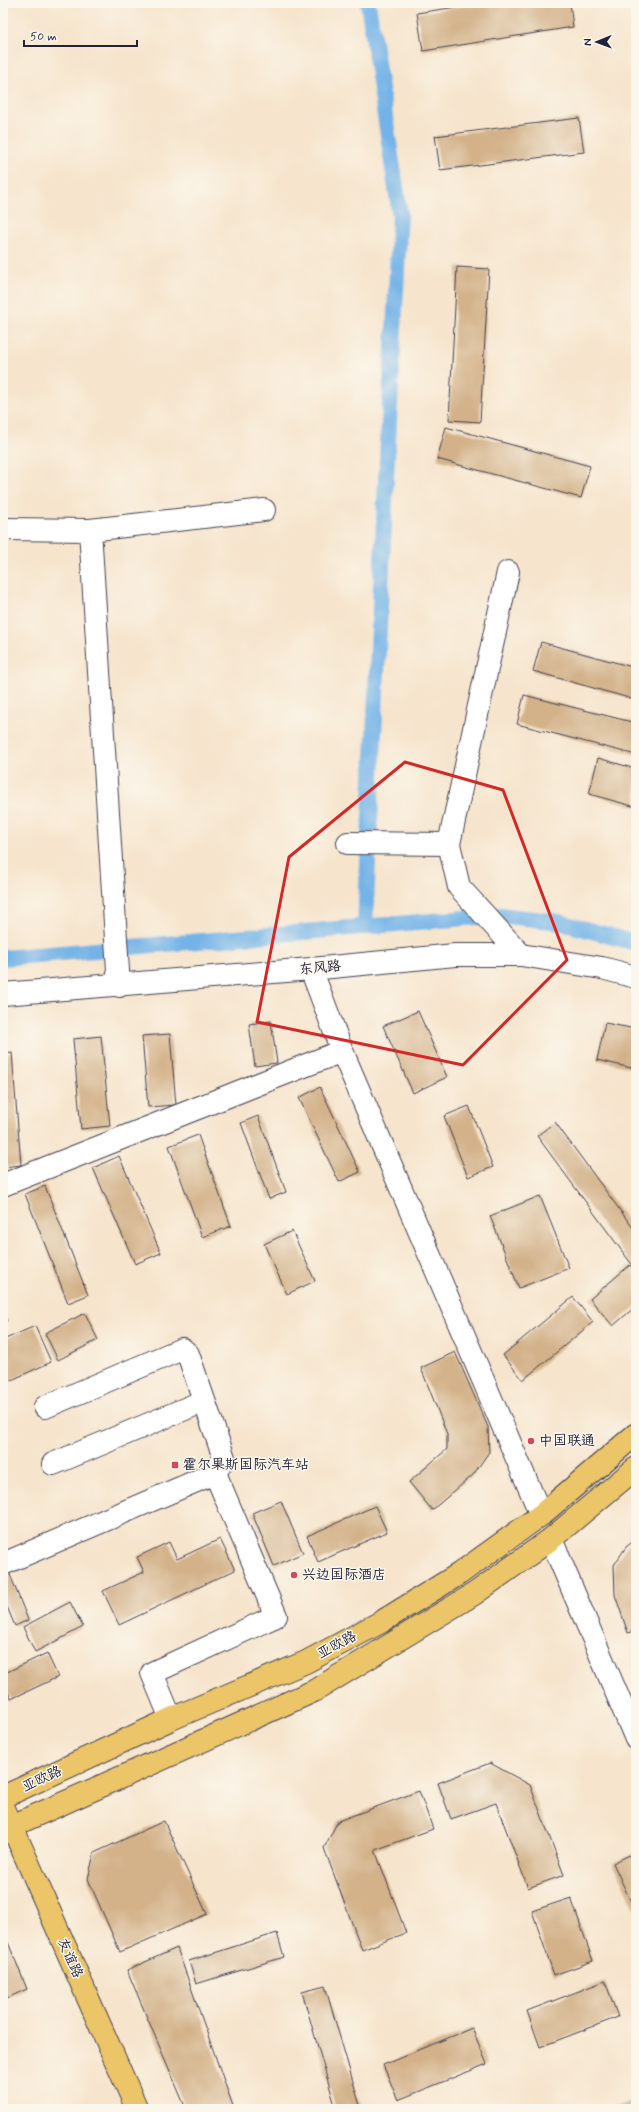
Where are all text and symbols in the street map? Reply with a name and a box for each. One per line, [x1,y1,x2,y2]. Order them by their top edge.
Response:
scale bar [24,22,137,48]
north arrow [577,22,617,62]
text: 50 m [30,29,57,45]
text: N [581,38,595,46]
street label: 东风路 [298,957,342,979]
place label: 中国联通 [539,1432,595,1450]
marker: 中国联通 [526,1436,536,1446]
place label: 霍尔果斯国际汽车站 [183,1456,309,1474]
marker: 霍尔果斯国际汽车站 [170,1460,180,1470]
place label: 兴边国际酒店 [302,1566,386,1584]
marker: 兴边国际酒店 [289,1570,299,1580]
street label: 亚欧路 [314,1627,360,1663]
street label: 亚欧路 [19,1762,65,1796]
street label: 友谊路 [53,1935,87,1981]

